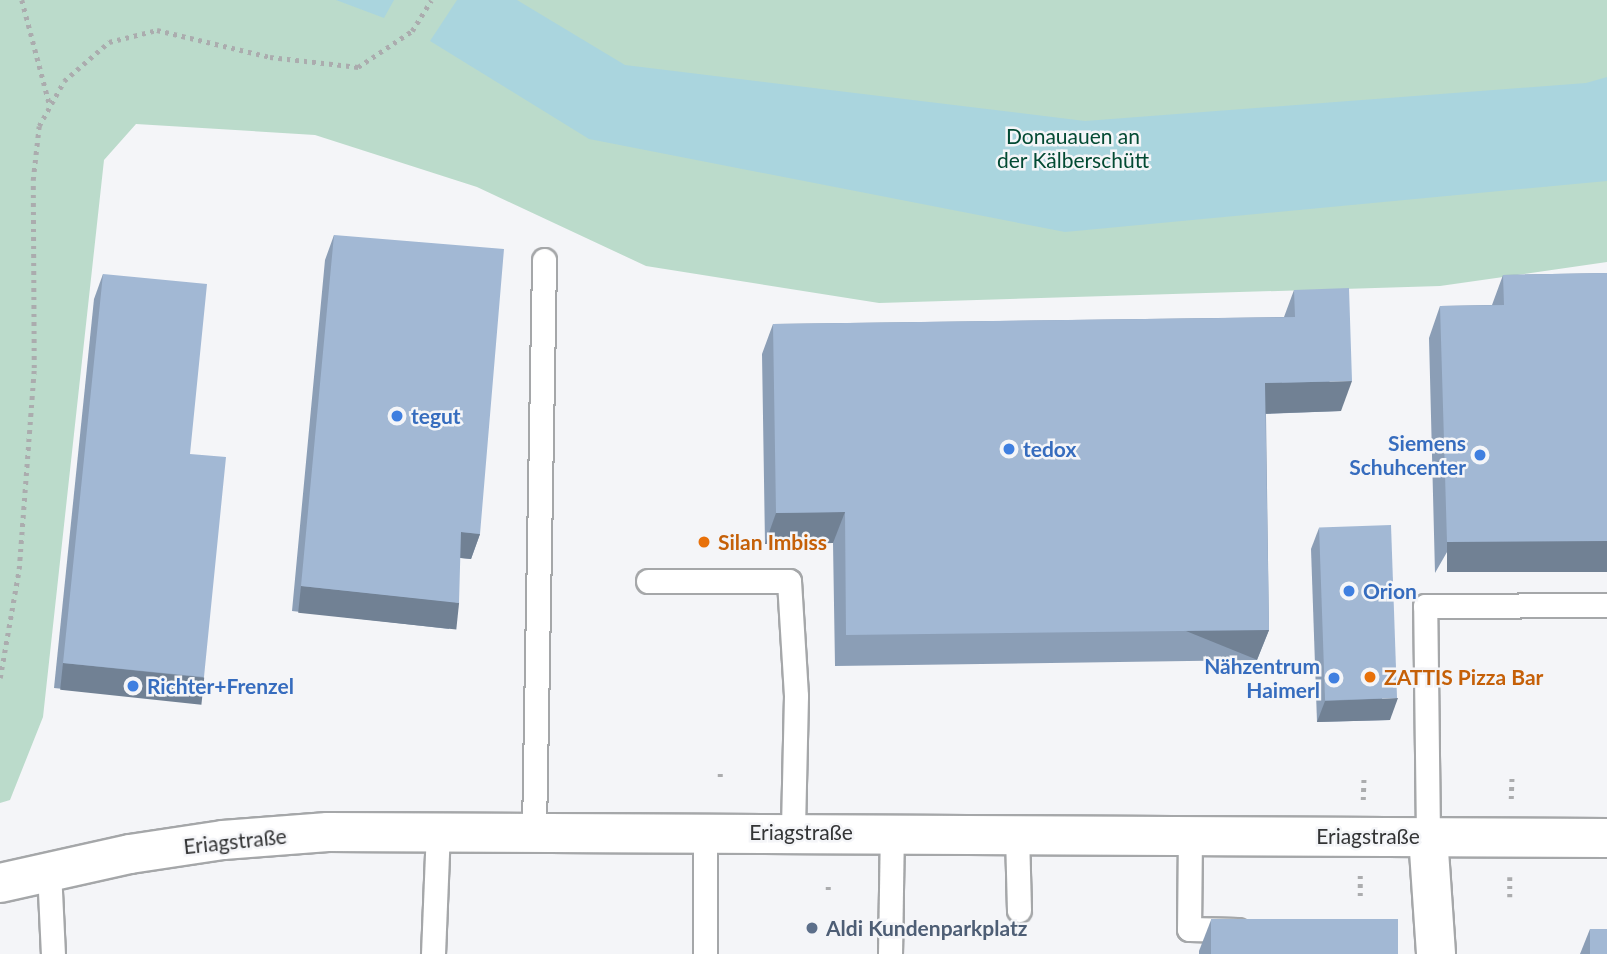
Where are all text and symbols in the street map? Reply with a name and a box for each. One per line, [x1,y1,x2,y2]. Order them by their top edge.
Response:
park label: Donauauen an der Kälberschütt [997,123,1149,173]
place label: tegut [411,403,461,429]
marker: tegut [389,408,405,424]
place label: Siemens Schuhcenter [1349,430,1466,480]
place label: tedox [1023,436,1076,462]
marker: tedox [1001,441,1017,457]
marker: Siemens Schuhcenter [1472,447,1488,463]
place label: Silan Imbiss [718,529,827,555]
marker: Silan Imbiss [696,534,712,550]
place label: Orion [1363,578,1417,604]
marker: Orion [1341,583,1357,599]
place label: Nähzentrum Haimerl [1204,653,1320,703]
place label: ZATTIS Pizza Bar [1384,664,1543,690]
marker: ZATTIS Pizza Bar [1362,669,1378,685]
marker: Nähzentrum Haimerl [1326,670,1342,686]
place label: Richter+Frenzel [147,673,294,699]
marker: Richter+Frenzel [125,678,141,694]
street label: Eriagstraße [749,819,853,845]
street label: Eriagstraße [182,823,288,859]
street label: Eriagstraße [1316,823,1420,849]
place label: Aldi Kundenparkplatz [826,915,1027,941]
marker: Aldi Kundenparkplatz [804,920,820,936]

